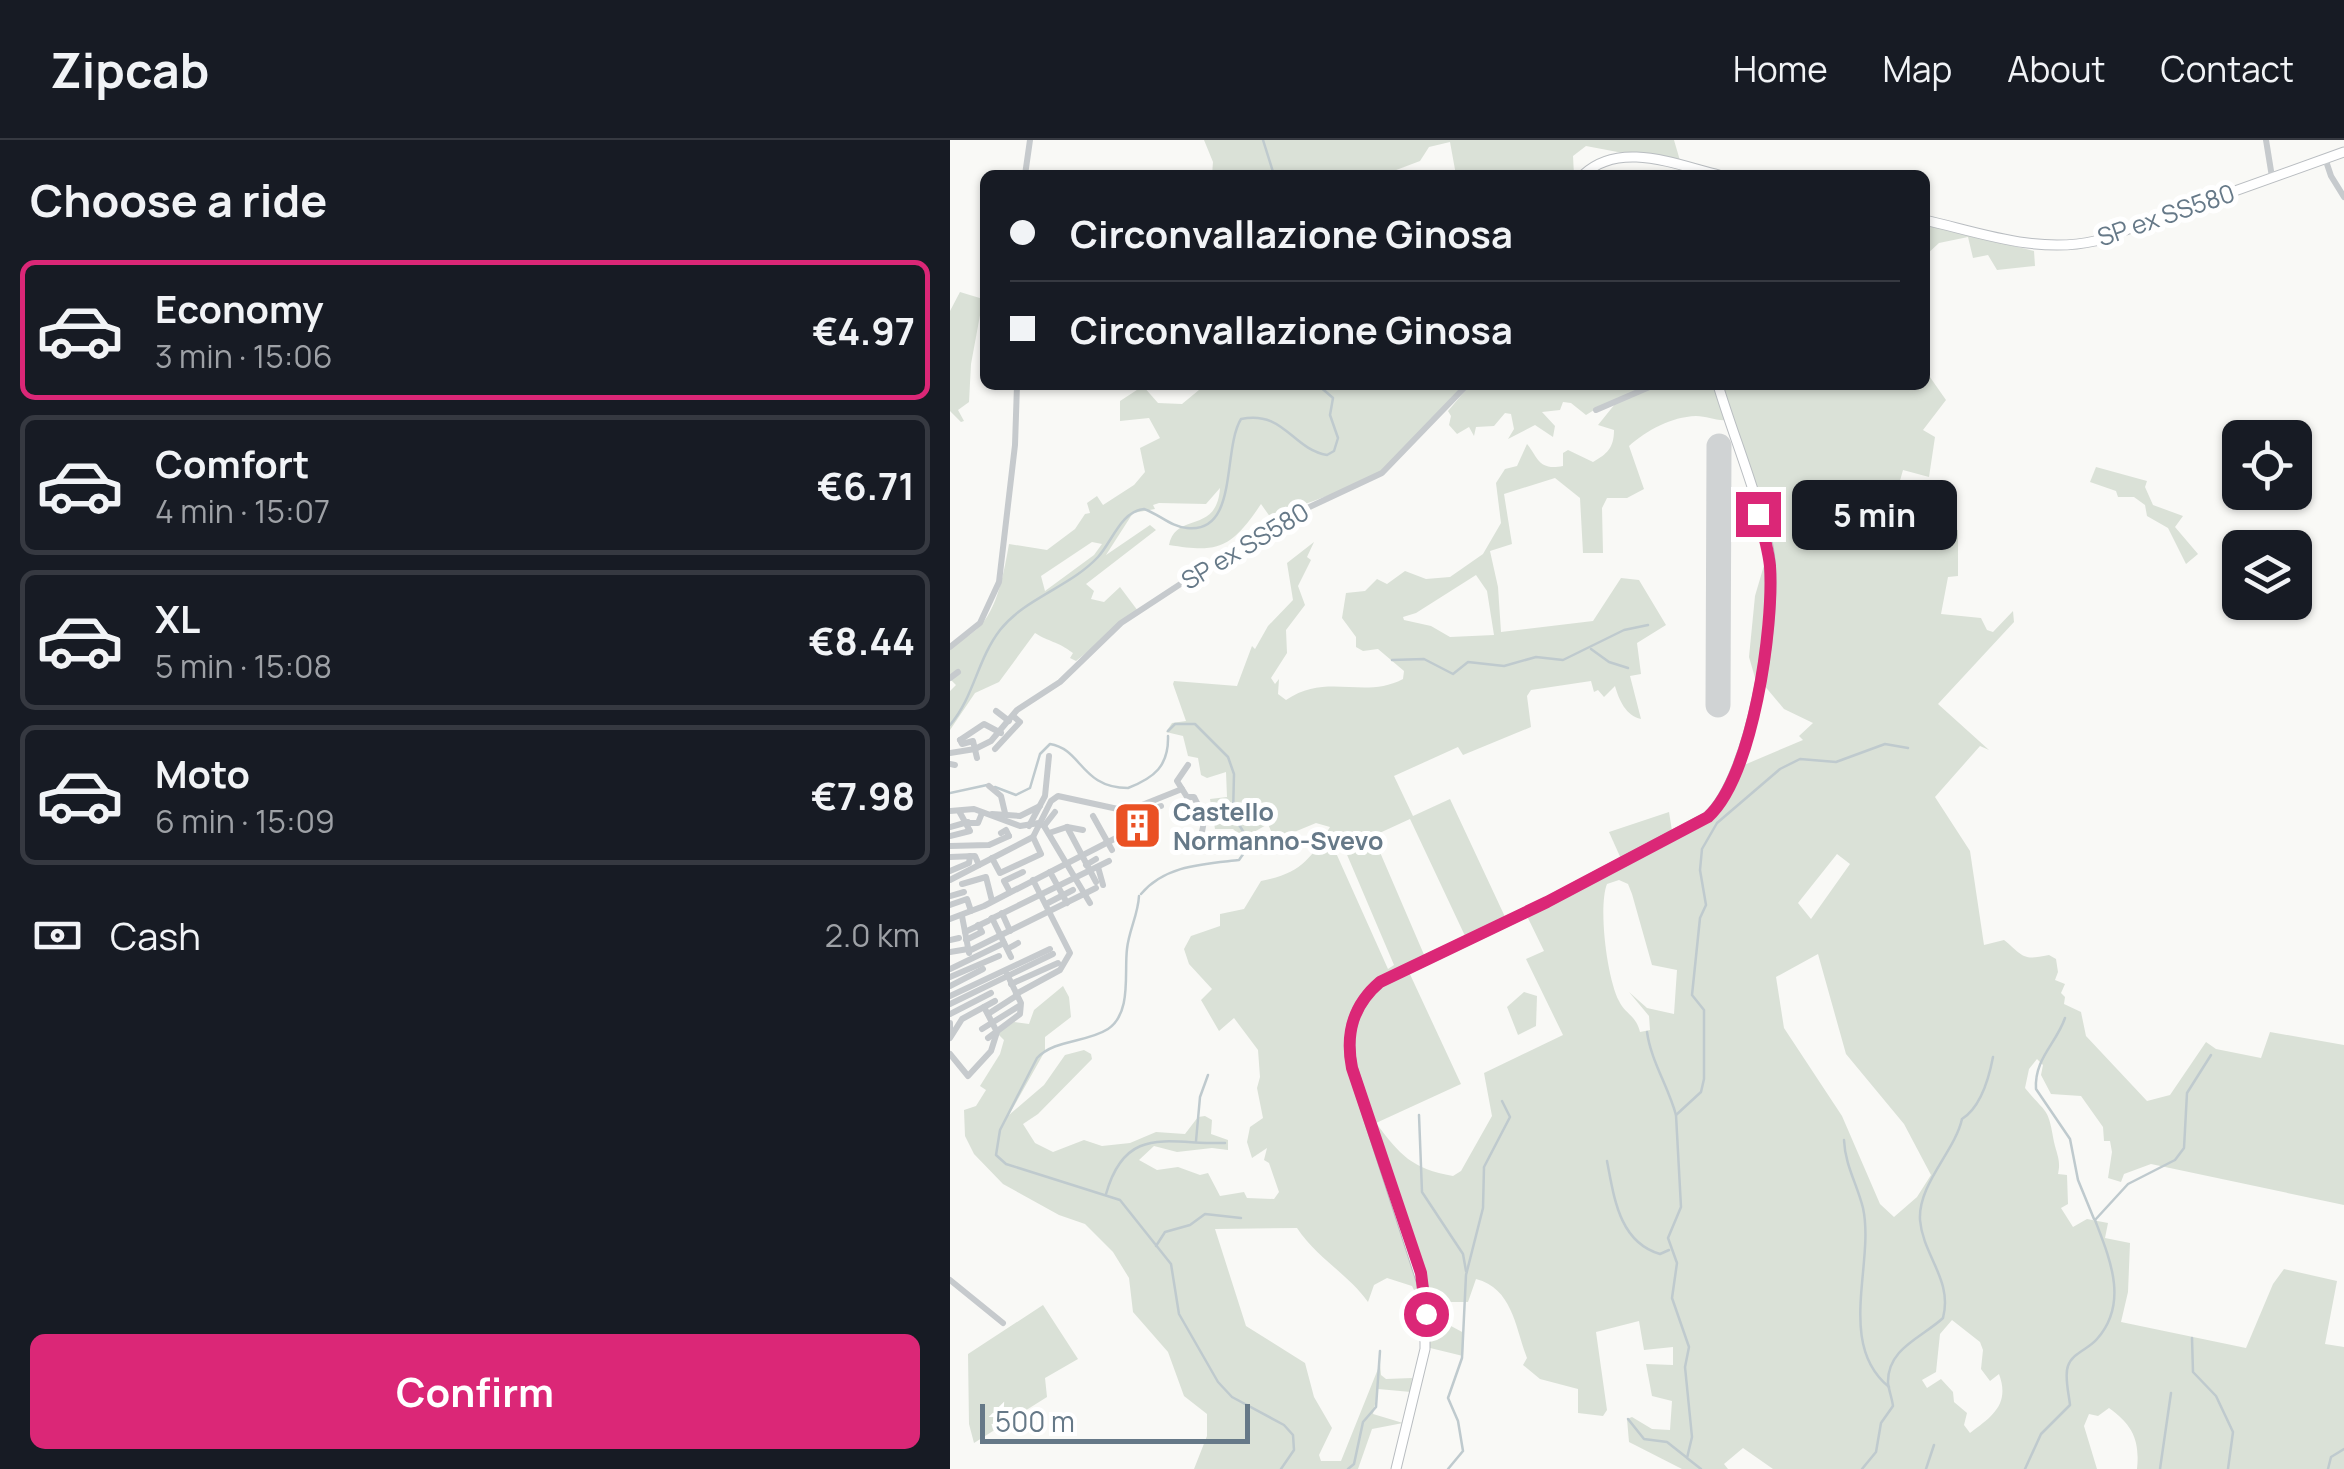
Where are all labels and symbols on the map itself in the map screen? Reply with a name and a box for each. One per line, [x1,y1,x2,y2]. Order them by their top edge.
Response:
street label: SP ex SS580 [2092,175,2239,254]
callout: 5 min [1793,479,1958,549]
route end [1736,492,1781,537]
street label: SP ex SS580 [1174,494,1315,597]
place label: Castello Normanno-Svevo [1173,794,1383,858]
building icon: Castello Normanno-Svevo [1112,800,1164,852]
route start [1404,1292,1449,1337]
scale bar [980,1399,1250,1444]

